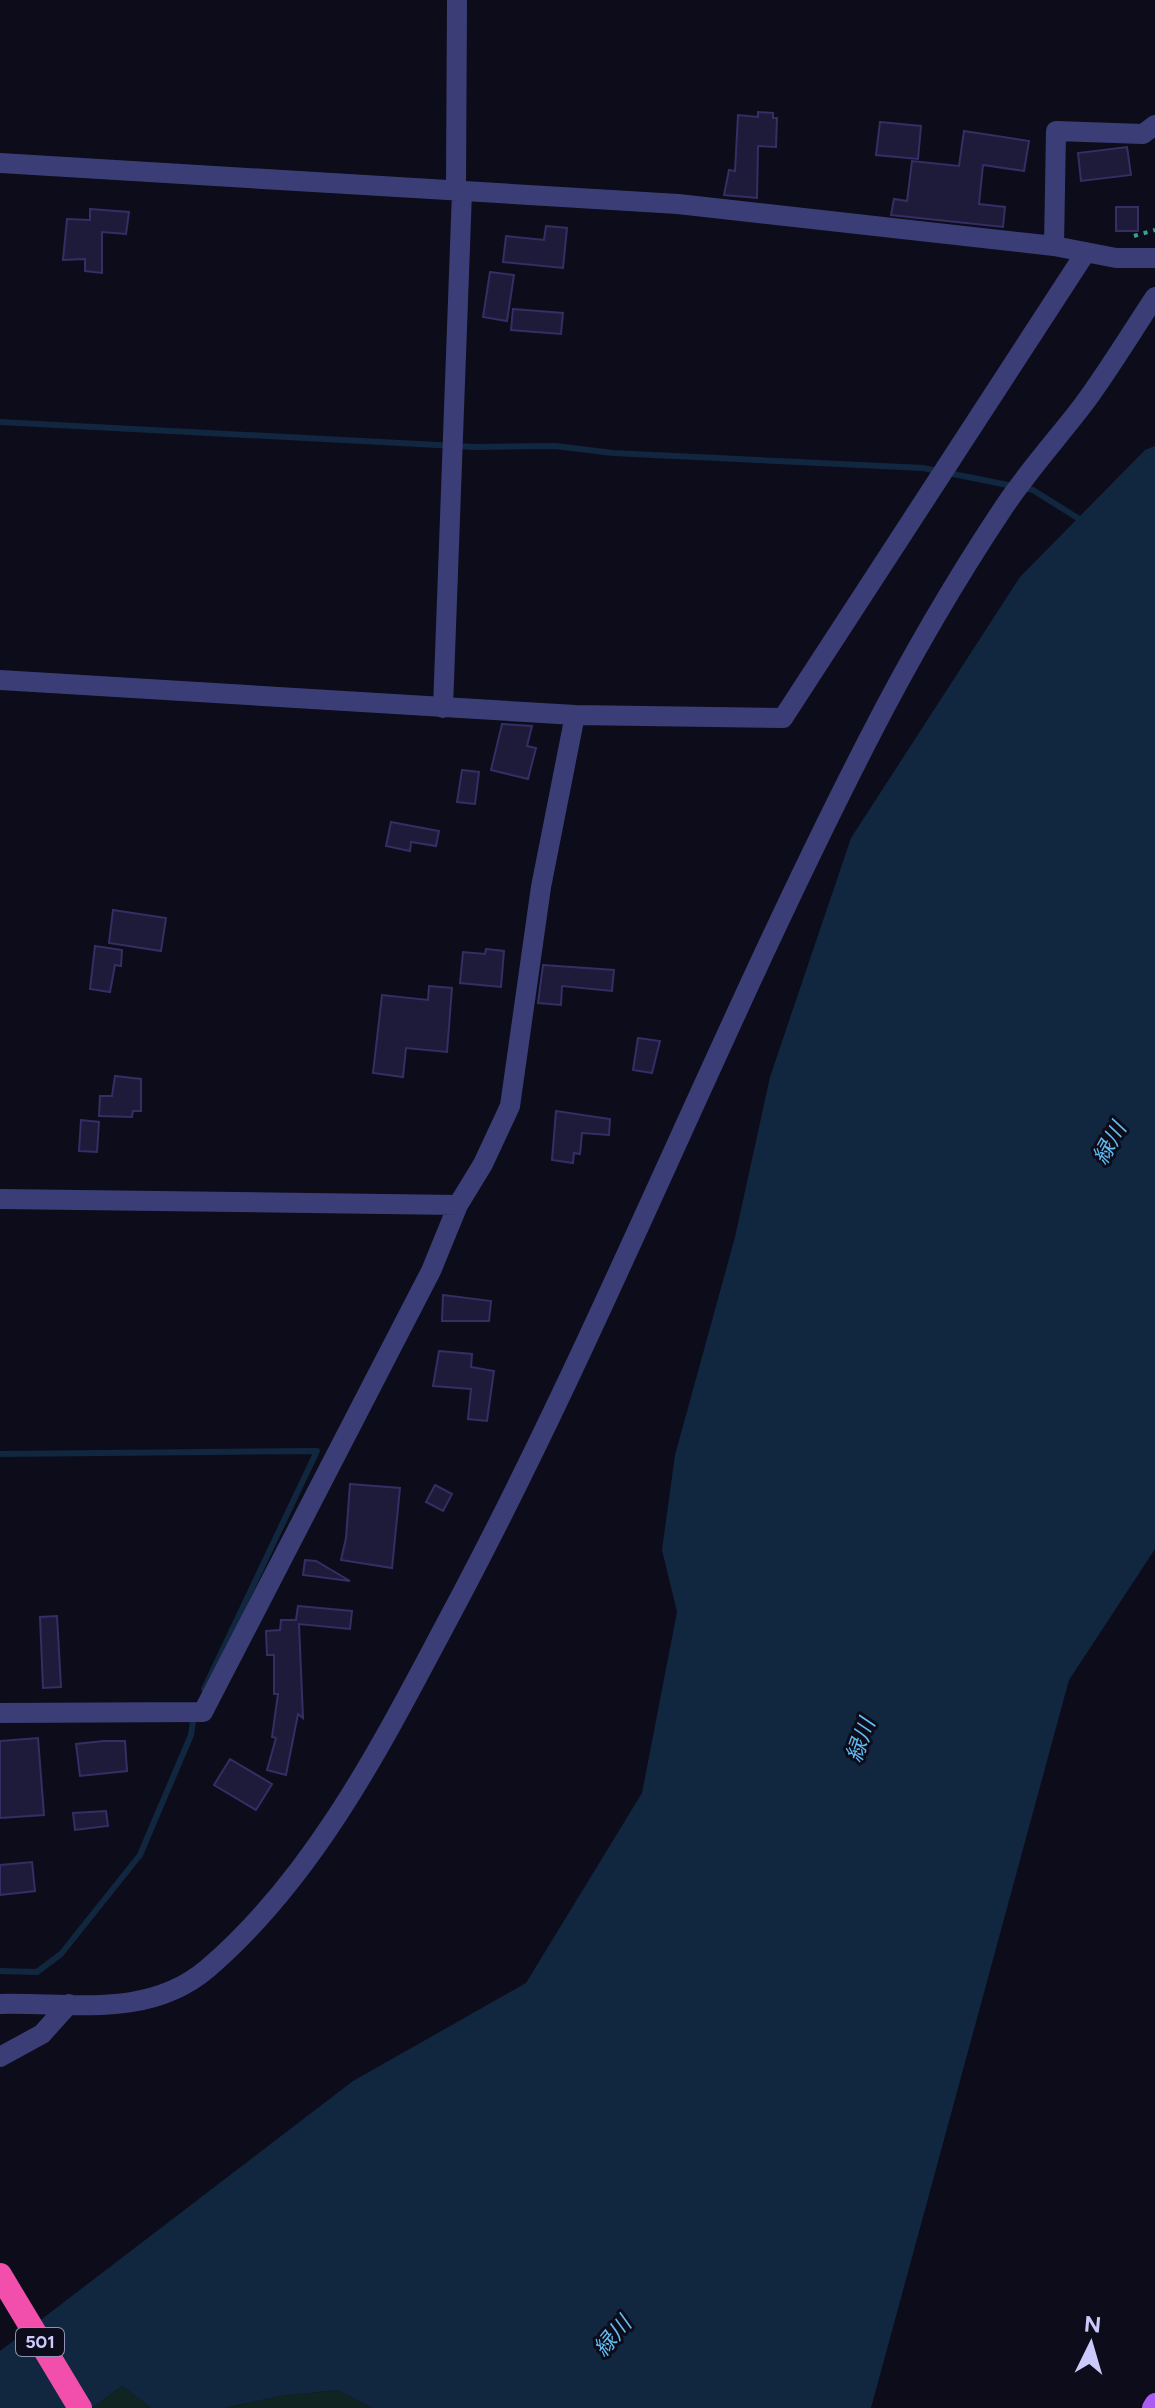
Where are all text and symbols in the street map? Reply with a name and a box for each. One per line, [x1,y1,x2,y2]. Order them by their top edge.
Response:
water label: 緑川 [1087,1116,1133,1169]
water label: 緑川 [840,1713,881,1765]
north arrow [1051,2304,1131,2384]
water label: 緑川 [588,2309,638,2362]
text: N [1083,2310,1102,2339]
road number: 501 [16,2328,64,2356]

